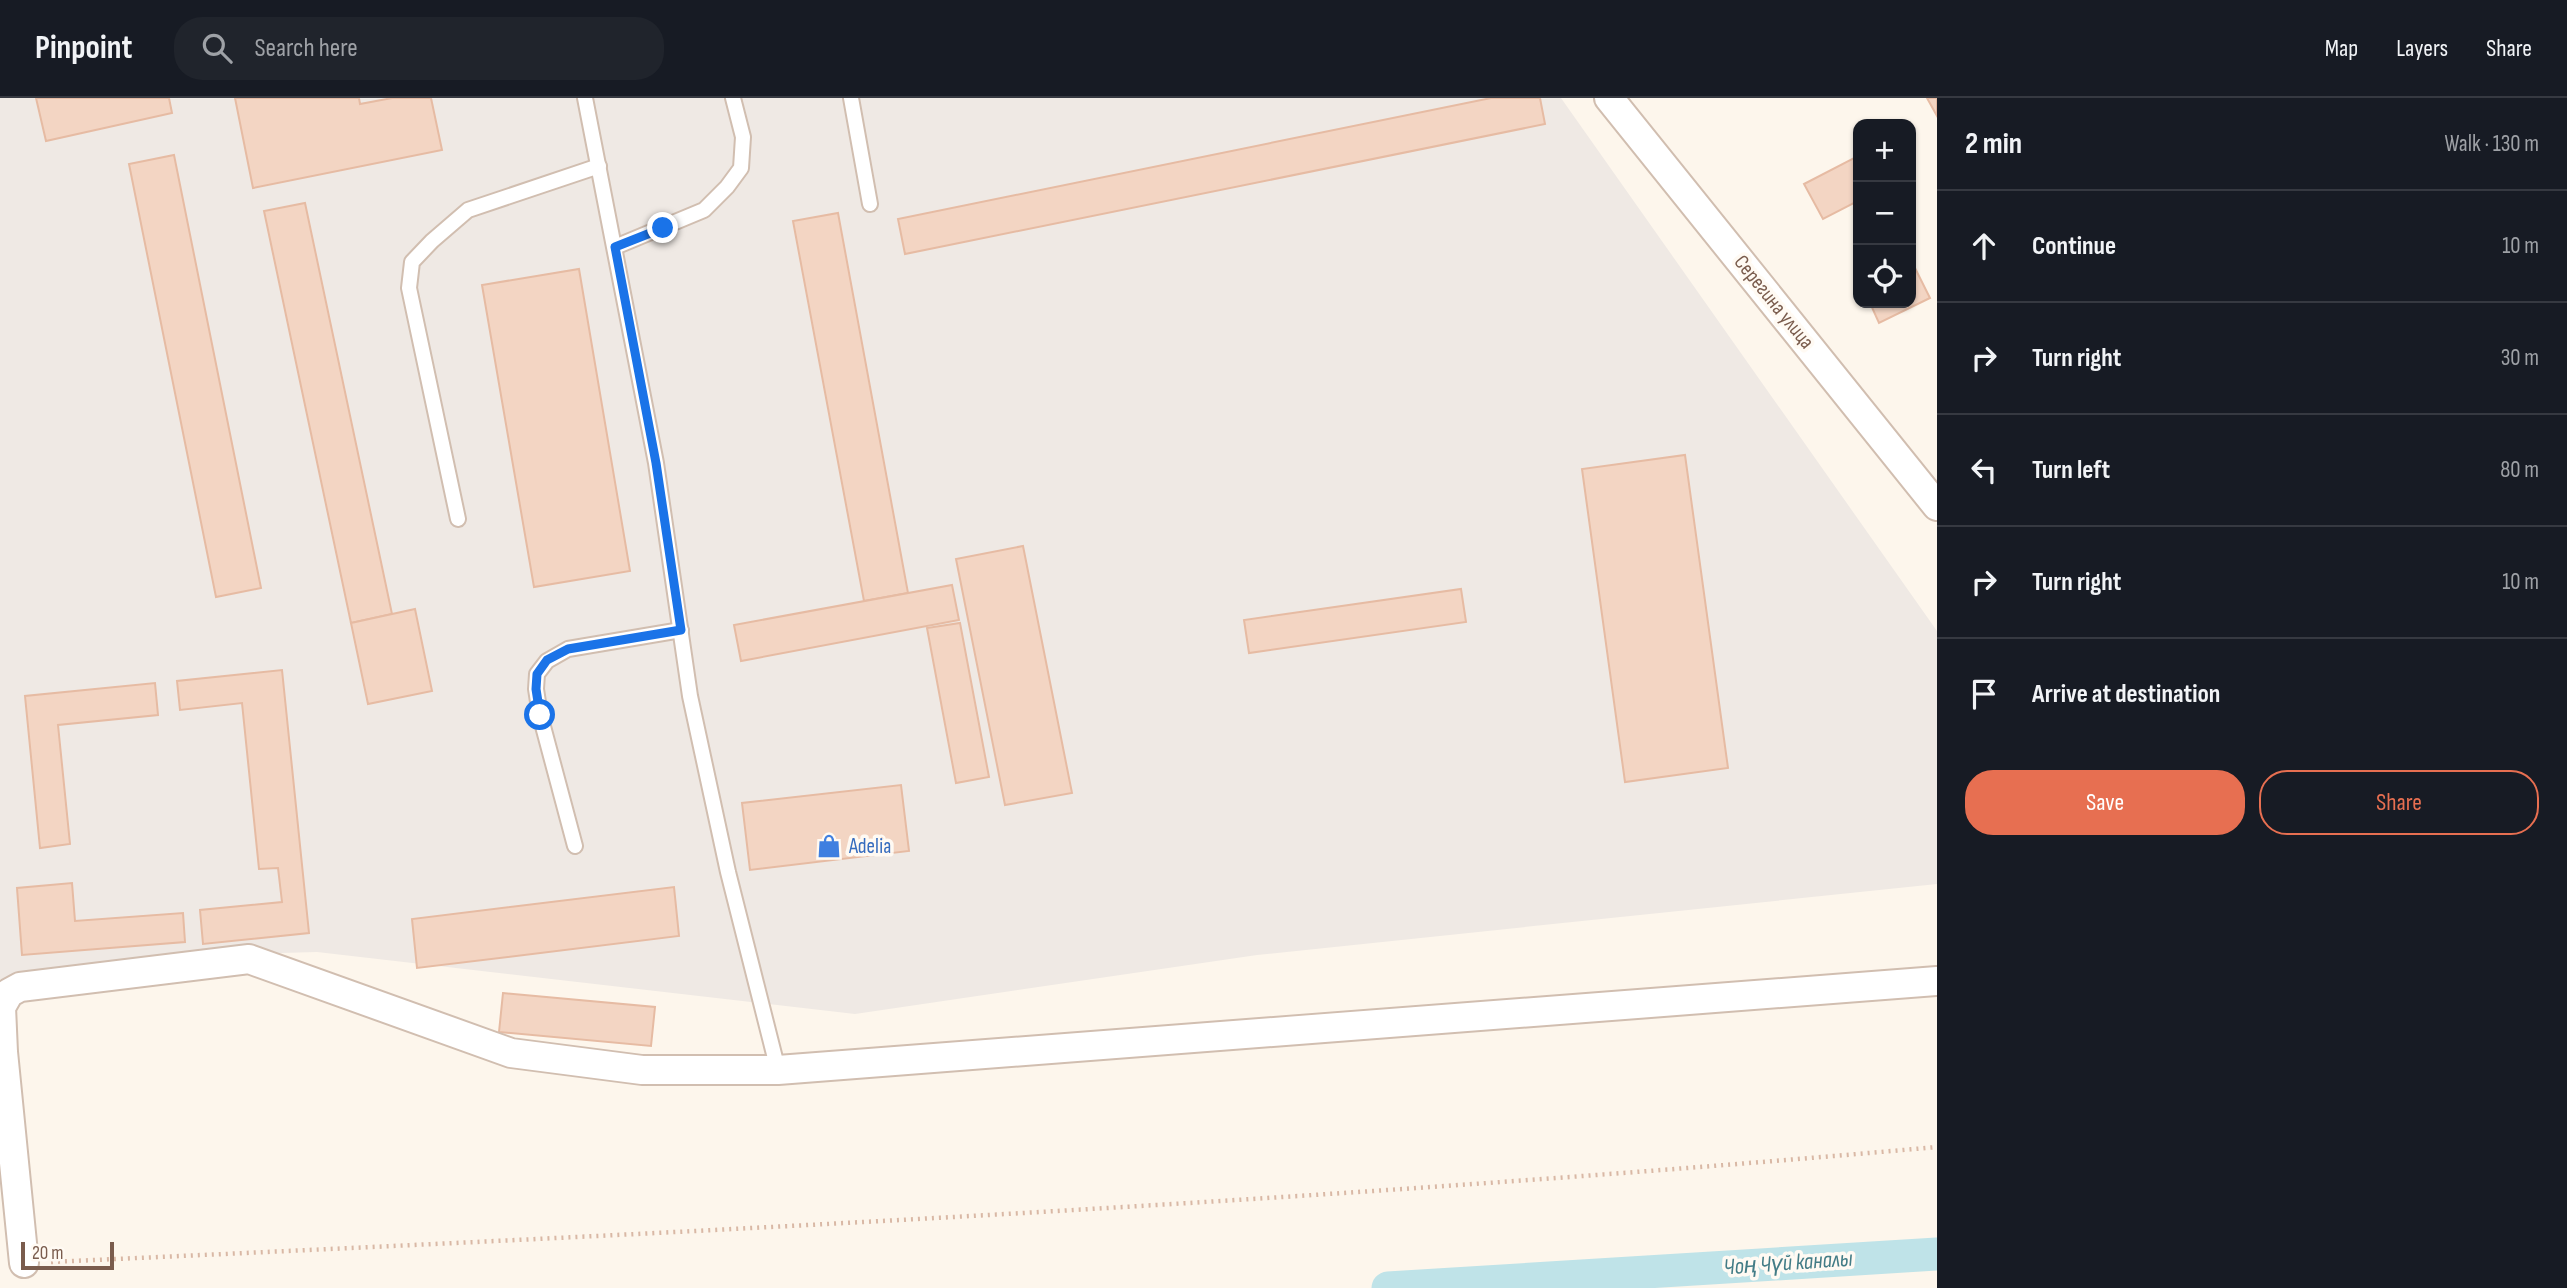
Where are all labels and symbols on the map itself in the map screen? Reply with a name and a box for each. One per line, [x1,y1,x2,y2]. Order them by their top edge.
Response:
route end [647,212,678,243]
street label: Серегина улица [1729,250,1819,354]
route start [524,699,555,730]
shop icon: Adelia [815,832,843,860]
place label: Adelia [848,834,891,859]
scale bar [21,1239,114,1271]
water label: Чоң Чүй каналы [1723,1245,1853,1281]

